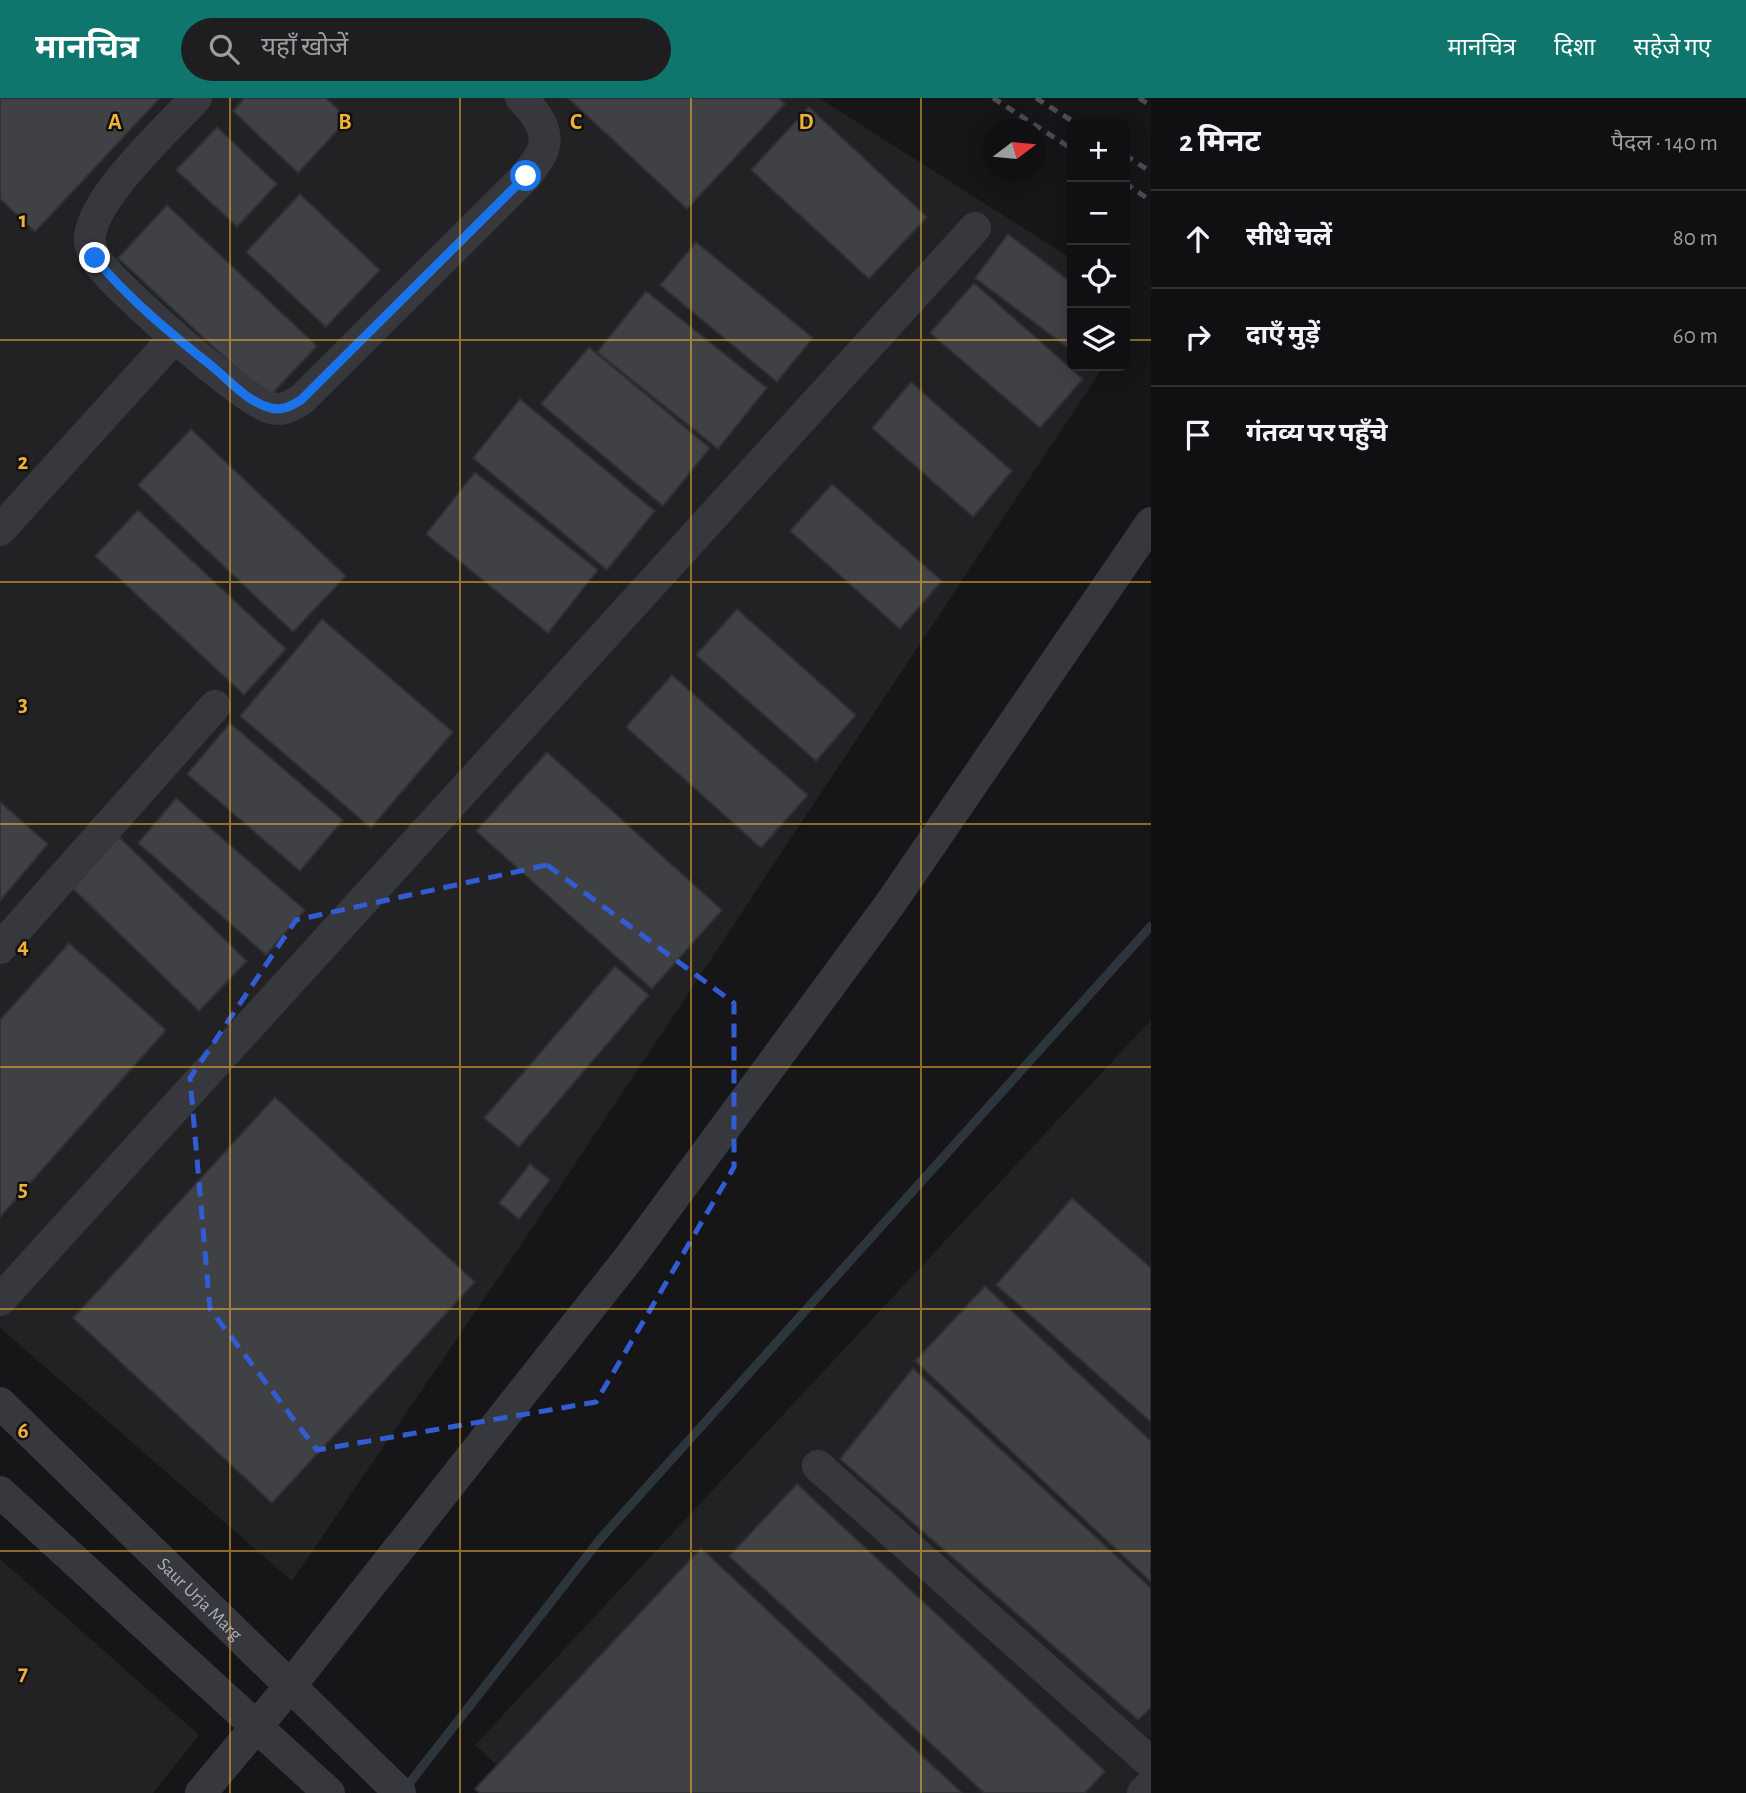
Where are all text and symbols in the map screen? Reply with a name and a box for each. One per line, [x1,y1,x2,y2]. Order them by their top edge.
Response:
search box [181,18,671,81]
icon: search [205,30,243,68]
text: मानचित्र [35,32,139,65]
text: यहाँ खोजें [261,34,348,60]
text: मानचित्र [1447,36,1516,60]
text: दिशा [1554,36,1595,60]
text: सहेजे गए [1633,36,1711,60]
text: A [108,111,122,134]
text: B [338,111,352,134]
text: C [570,111,582,134]
text: D [798,111,814,134]
north arrow [983,119,1046,182]
map controls [1067,119,1130,371]
button: + [1067,119,1130,182]
text: 2 मिनट [1179,127,1261,157]
text: पैदल · 140 m [1611,132,1718,155]
route start [510,160,541,191]
button: − [1067,182,1130,245]
text: 1 [19,209,27,232]
icon: ahead [1179,220,1217,258]
text: सीधे चलें [1246,224,1332,250]
text: 80 m [1673,227,1718,250]
route end [79,242,110,273]
button: locate [1067,245,1130,308]
button: layers [1067,308,1130,371]
icon: right [1179,318,1217,356]
text: दाएँ मुड़ें [1246,322,1320,348]
text: 60 m [1673,325,1718,348]
icon: arrive [1179,416,1217,454]
text: गंतव्य पर पहुँचे [1246,420,1388,446]
text: 2 [18,451,29,474]
text: 3 [18,693,28,716]
text: 4 [17,935,29,958]
text: 5 [18,1178,28,1201]
text: 6 [17,1420,29,1443]
street label: Saur Urja Marg [154,1554,246,1645]
text: 7 [18,1662,28,1685]

